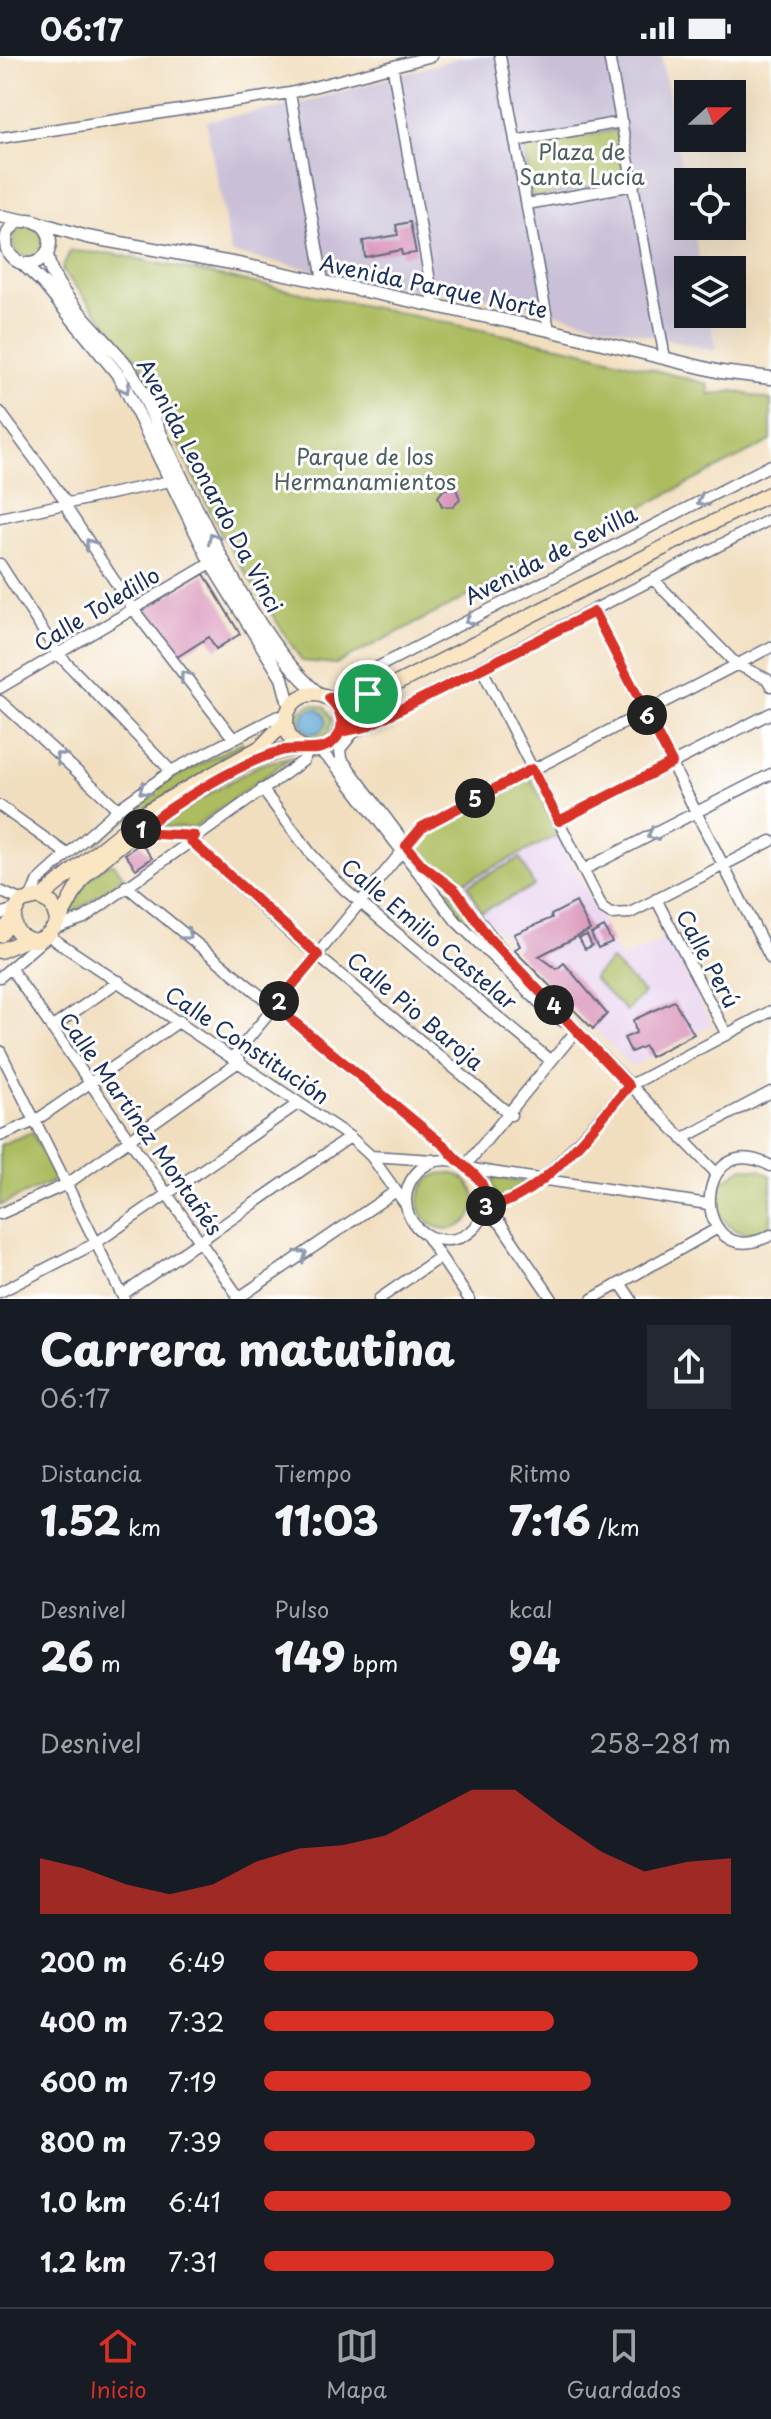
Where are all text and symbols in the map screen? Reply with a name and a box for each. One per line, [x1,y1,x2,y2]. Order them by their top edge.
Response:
text: 06:17 [40,6,123,51]
north arrow [674,80,746,152]
map controls [674,80,746,328]
park label: Plaza de Santa Lucía [519,134,645,192]
button: locate [674,168,746,240]
street label: Avenida Parque Norte [317,245,551,325]
button: layers [674,256,746,328]
street label: Avenida Leonardo Da Vinci [130,352,292,618]
one-way arrow [115,379,131,394]
park label: Parque de los Hermanamientos [274,439,456,497]
one-way arrow [695,491,710,507]
street label: Avenida de Sevilla [458,496,642,612]
one-way arrow [207,532,222,547]
one-way arrow [85,538,100,553]
street label: Calle Toledillo [27,557,165,659]
one-way arrow [464,610,479,626]
pin [334,660,402,728]
one-way arrow [181,670,195,685]
icon: arrive [346,672,390,716]
pin: 6 [627,695,667,735]
text: 6 [639,698,655,731]
one-way arrow [55,751,69,766]
pin: 5 [455,778,495,818]
one-way arrow [139,780,153,795]
text: 5 [468,781,482,814]
pin: 1 [121,809,161,849]
text: 1 [136,812,146,845]
one-way arrow [645,825,660,841]
street label: Calle Emilio Castelar [335,849,525,1017]
street label: Calle Perú [669,903,749,1013]
one-way arrow [178,926,193,940]
street label: Calle Pio Baroja [340,943,492,1078]
street label: Calle Constitución [159,977,337,1111]
pin: 2 [259,981,299,1021]
text: 2 [271,984,287,1017]
pin: 4 [534,985,574,1025]
text: 4 [547,988,561,1021]
street label: Calle Martínez Montañés [52,1004,232,1242]
pin: 3 [466,1186,506,1226]
text: 3 [479,1189,493,1222]
one-way arrow [293,1250,307,1265]
text: Carrera matutina [40,1315,455,1381]
button: share [647,1325,731,1409]
text: 06:17 [40,1378,110,1417]
text: Distancia [40,1456,142,1489]
text: Tiempo [274,1456,351,1489]
text: Ritmo [509,1456,571,1489]
text: 1.52 [40,1489,121,1550]
text: 11:03 [274,1489,379,1550]
text: 7:16 [509,1489,591,1550]
text: km [121,1510,161,1543]
text: /km [591,1510,640,1543]
text: Desnivel [40,1592,126,1625]
text: Pulso [274,1592,329,1625]
text: kcal [509,1592,553,1625]
text: 26 [40,1625,94,1686]
text: 149 [274,1625,346,1686]
text: 94 [509,1625,560,1686]
text: m [94,1646,121,1679]
text: bpm [346,1646,398,1679]
text: Desnivel [40,1723,141,1762]
text: 258–281 m [589,1723,731,1762]
text: 200 m [40,1942,127,1981]
text: 6:49 [168,1942,226,1981]
text: 400 m [40,2002,128,2041]
text: 7:32 [168,2002,225,2041]
text: 600 m [40,2062,128,2101]
text: 7:19 [168,2062,217,2101]
text: 800 m [40,2122,127,2161]
text: 7:39 [168,2122,222,2161]
text: 1.0 km [40,2182,127,2221]
text: 6:41 [168,2182,221,2221]
text: 1.2 km [40,2242,126,2281]
text: 7:31 [168,2242,217,2281]
tab: Inicio [90,2324,147,2405]
tab: Mapa [326,2324,387,2405]
tab: Guardados [567,2324,681,2405]

